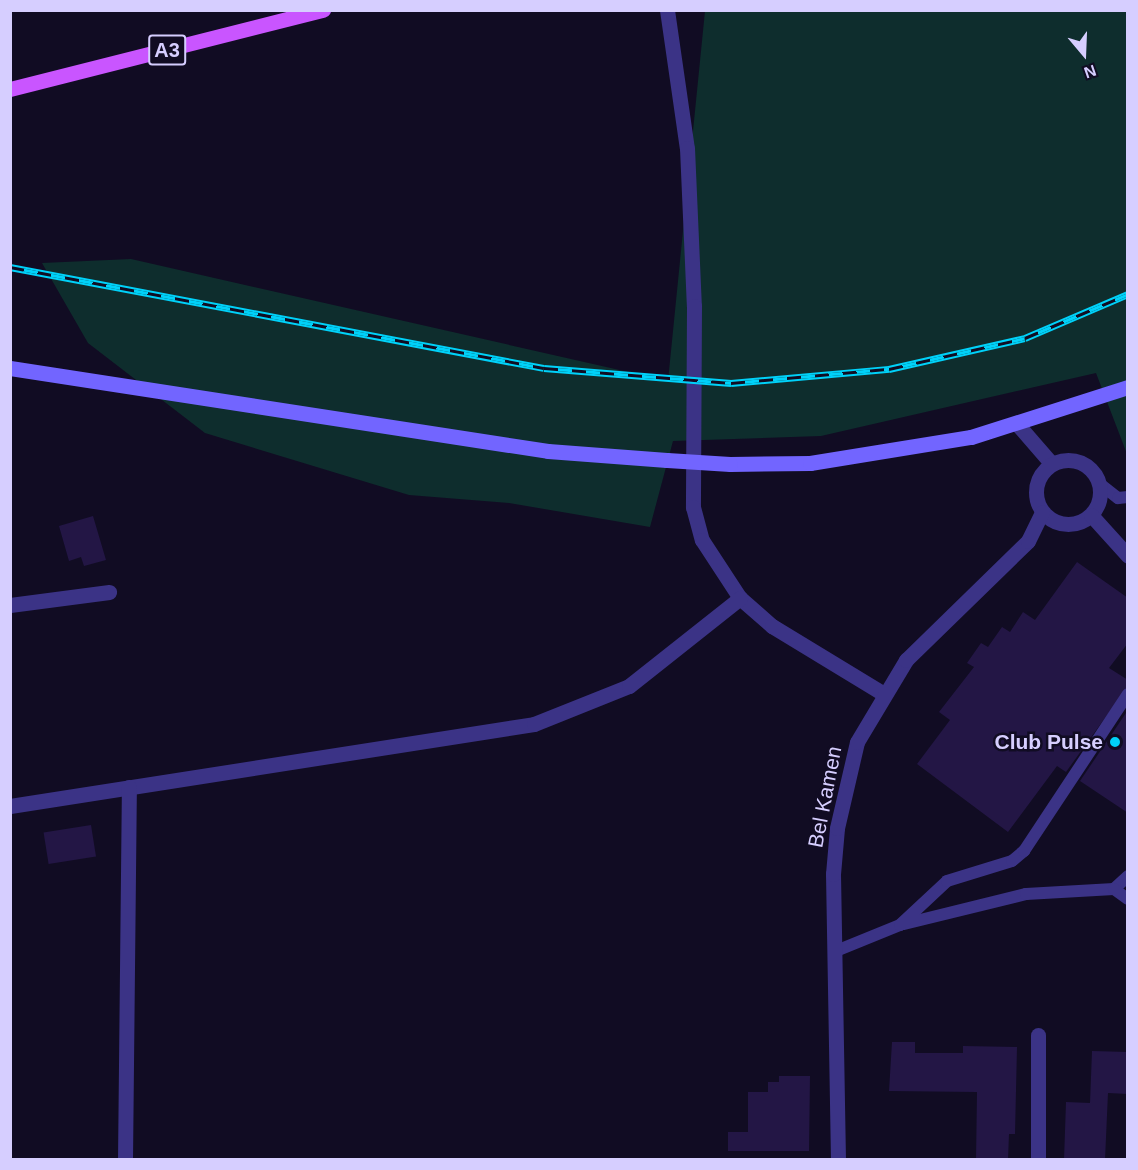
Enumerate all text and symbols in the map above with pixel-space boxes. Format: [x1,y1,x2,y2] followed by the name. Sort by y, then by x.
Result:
[1054,24,1114,84] north arrow
[148,33,186,67] road number: A3
[1082,62,1098,81] text: N
[994,729,1103,755] place label: Club Pulse
[1108,735,1122,749] marker: Club Pulse
[803,744,847,850] street label: Bel Kamen

